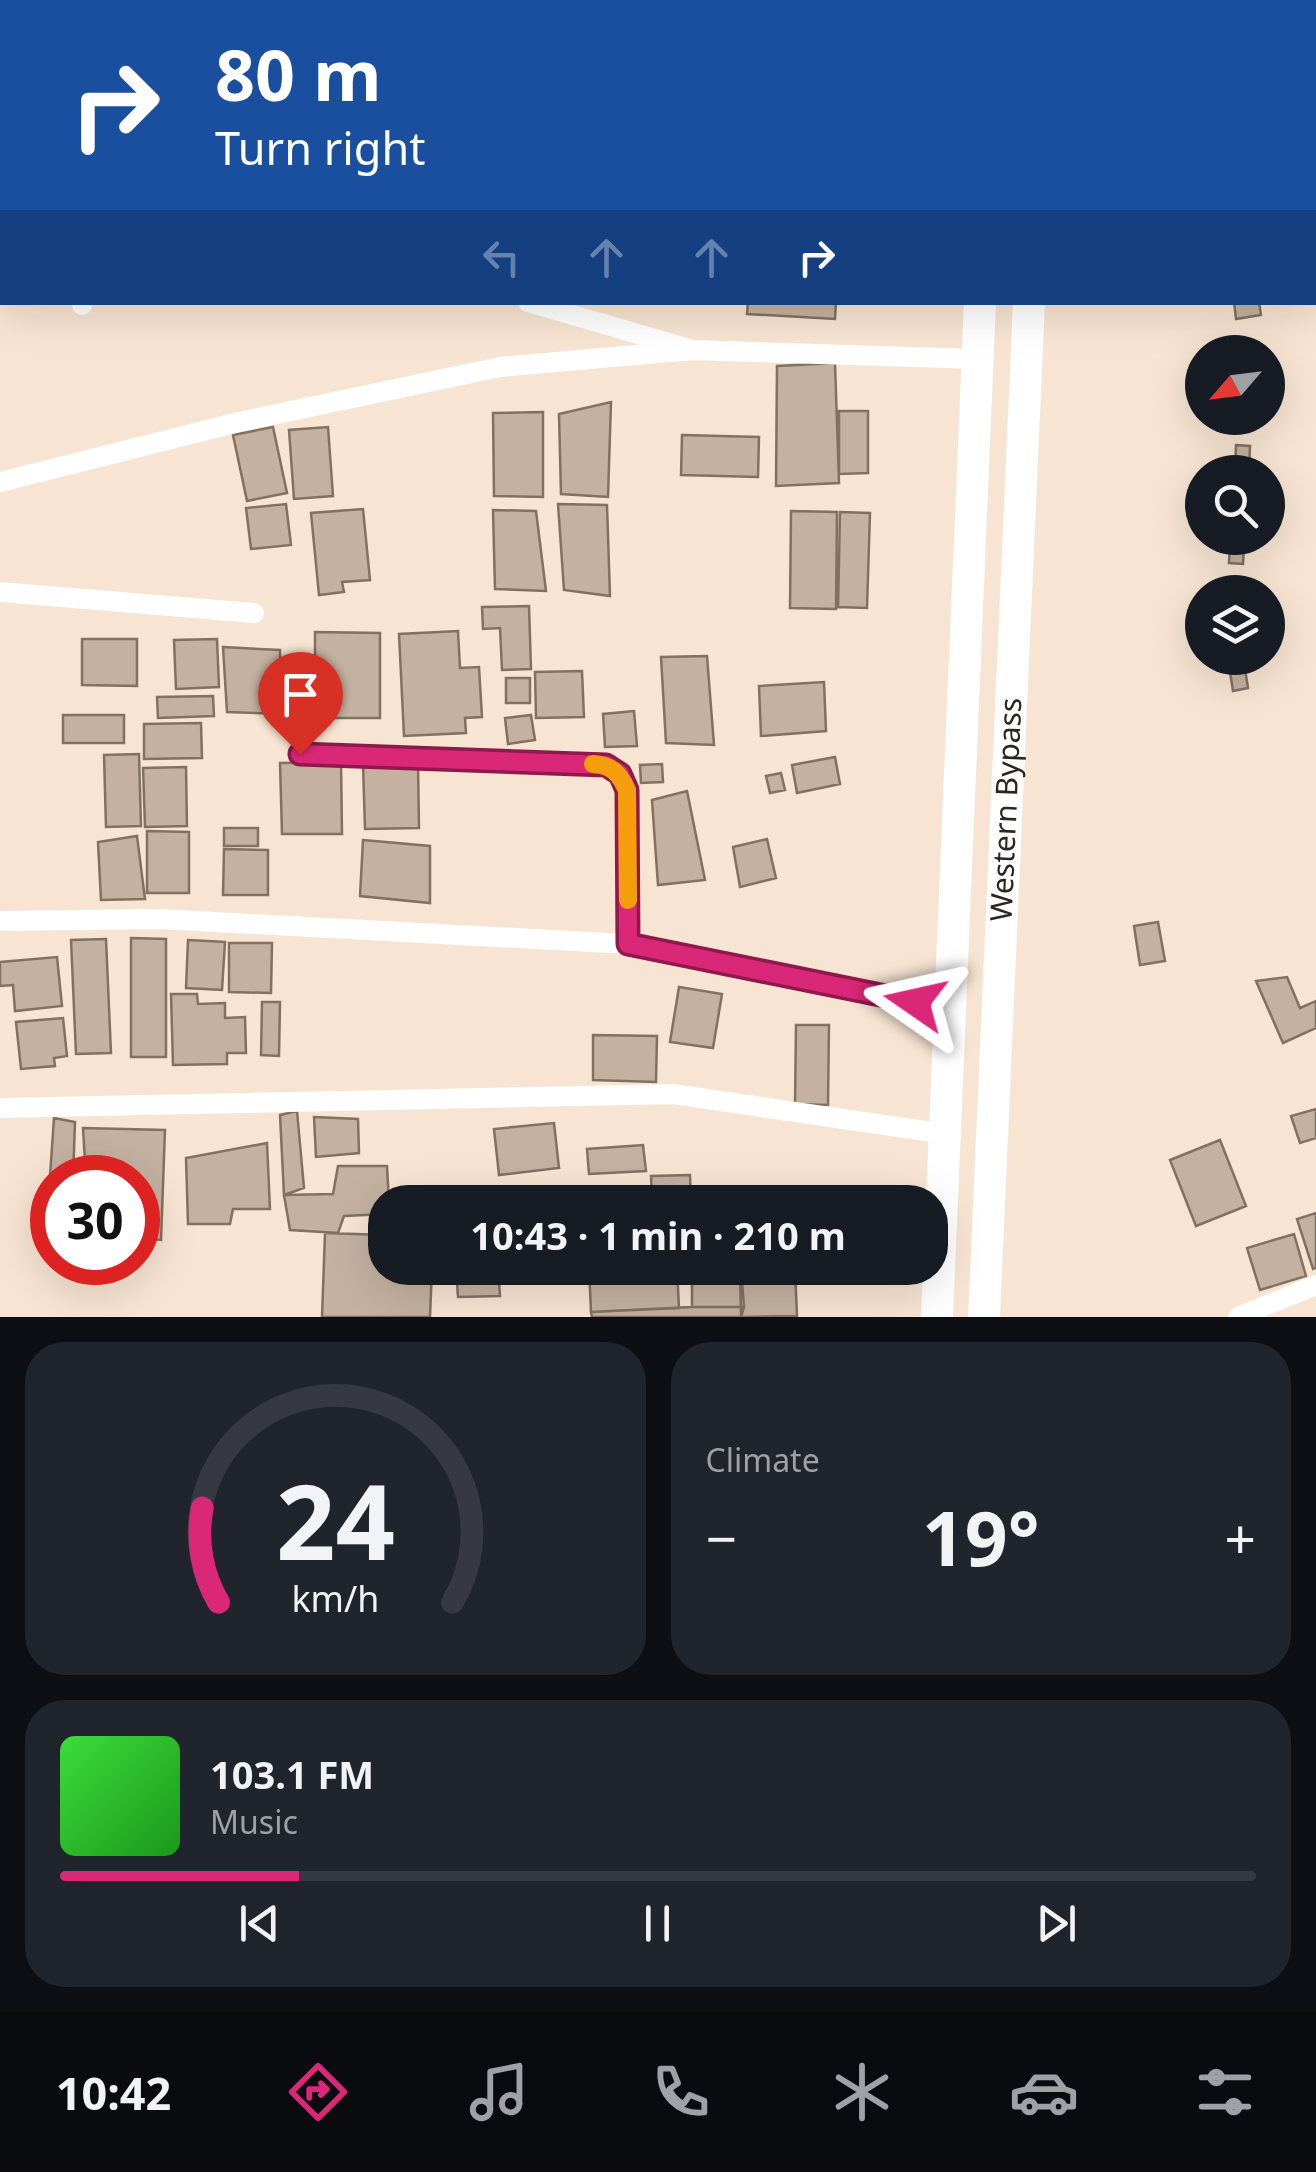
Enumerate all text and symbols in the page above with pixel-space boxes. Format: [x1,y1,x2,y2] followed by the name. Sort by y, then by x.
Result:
[215,26,382,122] text: 80 m
[50,40,180,170] icon: right
[215,117,426,178] text: Turn right
[474,230,529,285] icon: left
[579,230,634,285] icon: ahead
[684,230,739,285] icon: ahead
[789,230,844,285] icon: right
[1185,335,1285,435] north arrow
[1185,335,1285,675] map controls
[1185,455,1285,555] button: search
[1185,575,1285,675] button: layers
[258,652,343,755] pin
[273,667,328,722] icon: arrive
[980,697,1030,922] street label: Western Bypass
[863,950,967,1054] position arrow
[30,1155,160,1285] speed limit sign: 30
[470,1209,846,1261] text: 10:43 · 1 min · 210 m
[706,1438,820,1481] text: Climate
[276,1449,395,1590] text: 24
[922,1486,1040,1588] text: 19°
[706,1500,737,1575] text: −
[1225,1500,1256,1575] text: +
[291,1574,379,1622] text: km/h
[210,1748,374,1800] text: 103.1 FM
[210,1800,298,1843] text: Music
[232,1896,287,1951] icon: previous
[630,1896,685,1951] icon: pause
[1029,1896,1084,1951] icon: next
[283,2057,353,2127] icon: directions
[464,2057,534,2127] icon: music
[646,2057,716,2127] icon: phone
[827,2057,897,2127] icon: climate
[1009,2057,1079,2127] icon: car
[1190,2057,1260,2127] icon: filters
[56,2062,171,2123] text: 10:42

